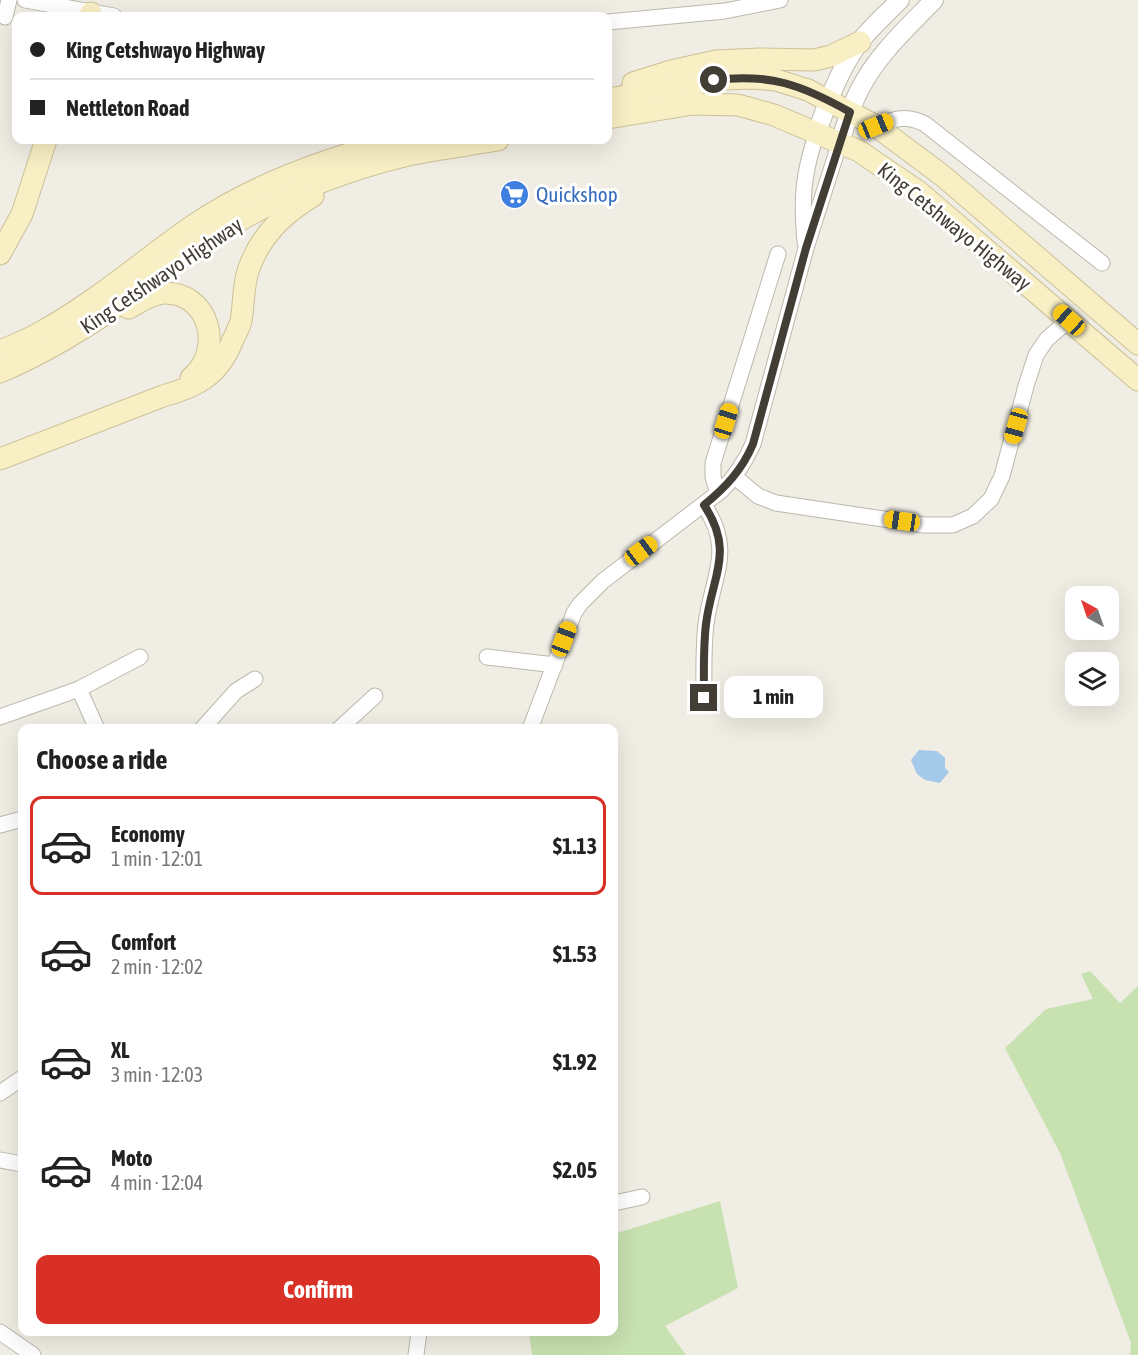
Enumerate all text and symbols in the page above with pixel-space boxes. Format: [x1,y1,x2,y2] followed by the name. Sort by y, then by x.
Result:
[66,37,265,63] text: King Cetshwayo Highway
[700,66,727,93] route start
[66,95,189,121] text: Nettleton Road
[856,111,896,141] car
[874,157,1037,295] street label: King Cetshwayo Highway
[499,178,531,210] supermarket icon: Quickshop
[536,182,618,206] place label: Quickshop
[75,212,247,338] street label: King Cetshwayo Highway
[1050,301,1088,339] car
[712,401,740,441] car
[1002,406,1030,446] car
[883,510,921,532] car
[621,533,661,569] car
[1065,586,1119,640] north arrow
[1065,586,1119,706] map controls
[549,619,579,659] car
[1065,652,1119,706] button: layers
[725,677,824,719] callout: 1 min
[690,684,717,711] route end
[753,685,794,708] text: 1 min
[36,744,168,775] text: Choose a ride
[39,819,93,873] icon: car
[111,821,185,847] text: Economy
[553,833,597,859] text: $1.13
[111,847,203,870] text: 1 min · 12:01
[39,927,93,981] icon: car
[111,929,176,955] text: Comfort
[553,941,597,967] text: $1.53
[111,955,203,978] text: 2 min · 12:02
[39,1035,93,1089] icon: car
[111,1037,129,1063] text: XL
[553,1049,597,1075] text: $1.92
[111,1063,203,1086] text: 3 min · 12:03
[39,1143,93,1197] icon: car
[111,1145,153,1171] text: Moto
[553,1157,597,1183] text: $2.05
[111,1171,203,1194] text: 4 min · 12:04
[36,1255,600,1324] button: Confirm

